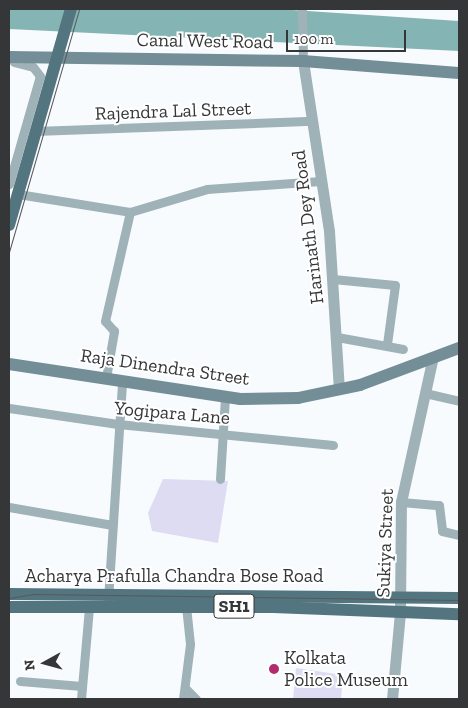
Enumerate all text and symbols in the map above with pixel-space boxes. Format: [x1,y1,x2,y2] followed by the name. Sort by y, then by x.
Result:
[288,20,408,52] scale bar
[136,28,274,54] street label: Canal West Road
[294,30,333,48] text: 100 m
[94,97,252,125] street label: Rajendra Lal Street
[287,148,329,306] street label: Harinath Dey Road
[79,344,251,390] street label: Raja Dinendra Street
[113,397,231,429] street label: Yogipara Lane
[372,488,398,598] street label: Sukiya Street
[25,565,323,587] street label: Acharya Prafulla Chandra Bose Road
[213,590,255,622] road number: SH1
[20,638,70,688] north arrow
[284,647,408,691] place label: Kolkata Police Museum
[21,659,39,671] text: N
[268,663,280,675] marker: Kolkata Police Museum

